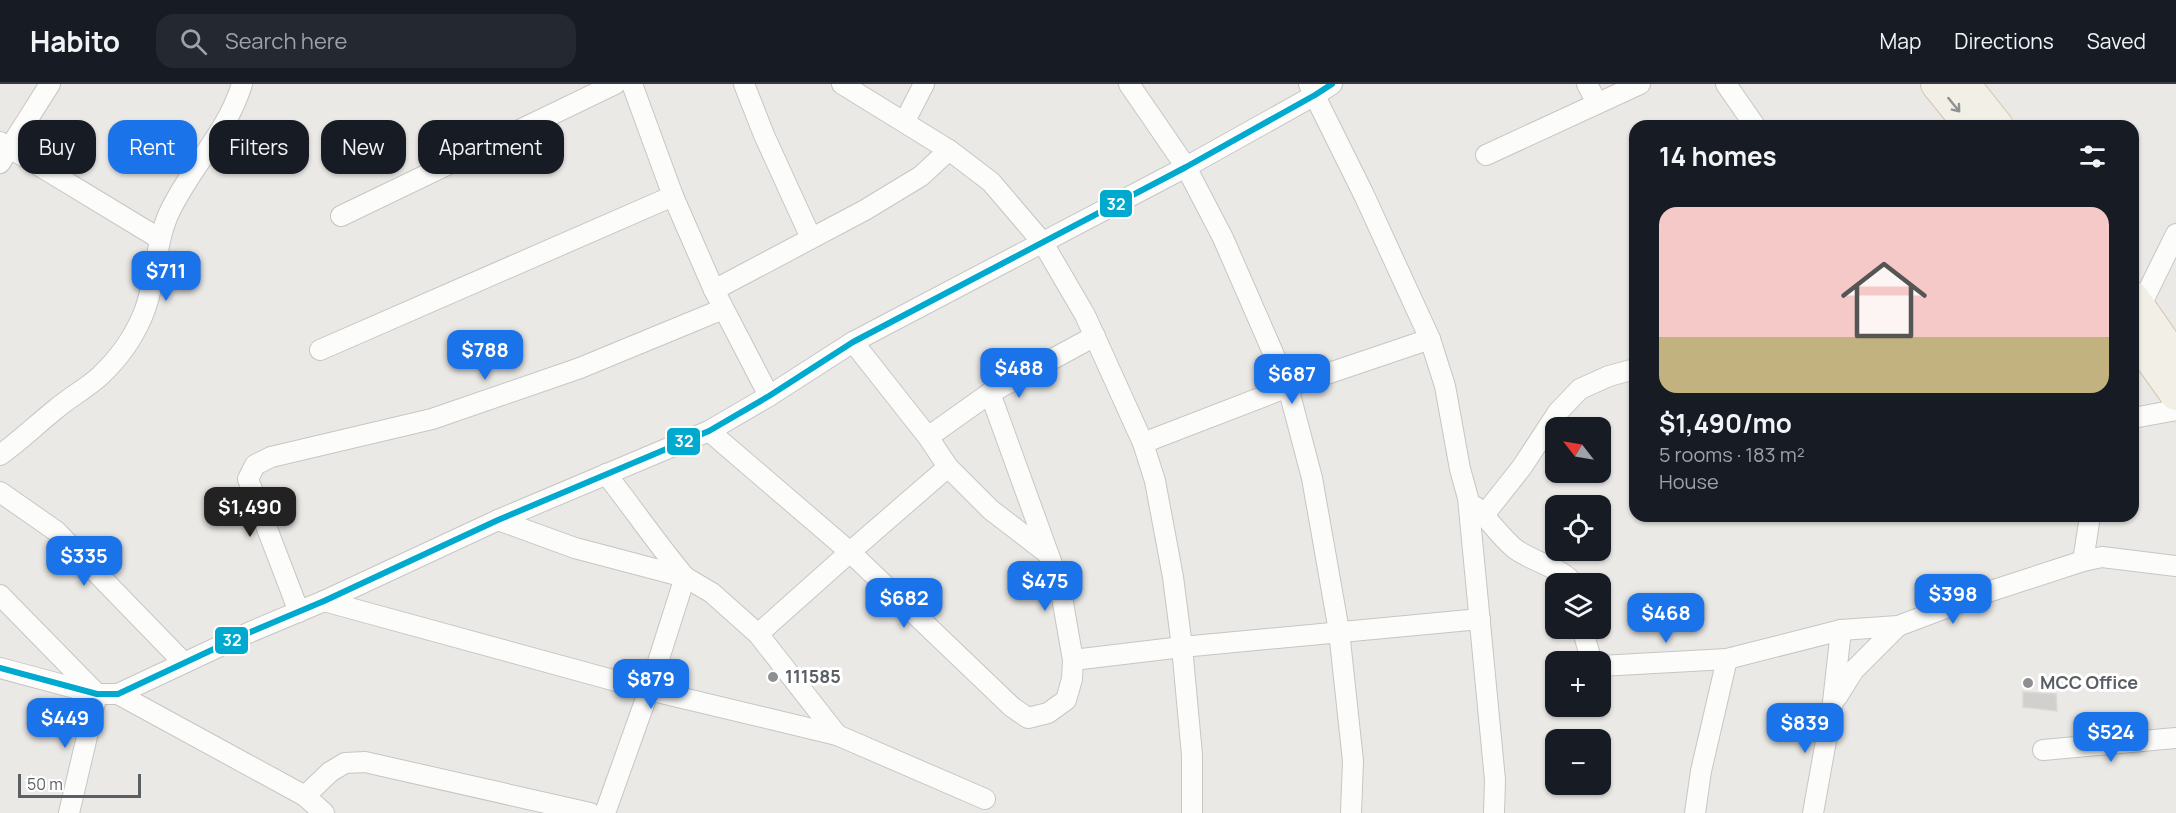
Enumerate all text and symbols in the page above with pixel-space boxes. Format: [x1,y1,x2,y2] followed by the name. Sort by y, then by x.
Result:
[156,14,576,68] search box
[30,22,120,60] text: Habito
[177,25,210,58] icon: search
[225,26,347,56] text: Search here
[1880,27,1921,55] text: Map
[1954,27,2054,55] text: Directions
[2087,27,2146,55] text: Saved
[1948,97,1961,113] one-way arrow
[18,120,96,174] chip: Buy
[108,120,197,174] chip: Rent
[209,120,309,174] chip: Filters
[321,120,406,174] chip: New
[418,120,564,174] chip: Apartment
[1659,138,1777,174] text: 14 homes
[2076,140,2109,173] icon: filters
[1099,189,1133,218] line badge: 32
[1107,193,1125,215] text: 32
[1830,246,1938,354] icon: home
[130,251,202,302] pin: $711
[146,257,186,284] text: $711
[449,330,521,381] pin: $788
[461,336,509,363] text: $788
[983,348,1055,399] pin: $488
[994,354,1044,381] text: $488
[1256,354,1328,405] pin: $687
[1268,360,1316,387] text: $687
[1659,405,1792,441] text: $1,490/mo
[1545,417,1611,483] north arrow
[1545,417,1611,795] map controls
[666,427,701,456] line badge: 32
[675,430,693,452] text: 32
[1659,441,1805,468] text: 5 rooms · 183 m²
[1659,468,1719,495] text: House
[201,487,299,538] pin: $1,490
[218,493,282,520] text: $1,490
[1545,495,1611,561] button: locate
[48,536,120,587] pin: $335
[60,542,108,569] text: $335
[1009,561,1081,612] pin: $475
[1021,567,1069,594] text: $475
[1545,573,1611,639] button: layers
[1917,574,1989,625] pin: $398
[868,578,940,629] pin: $682
[1929,580,1977,607] text: $398
[879,584,929,611] text: $682
[1630,593,1702,644] pin: $468
[1641,599,1691,626] text: $468
[214,626,249,655] line badge: 32
[223,629,241,651] text: 32
[1545,651,1611,717] button: +
[615,659,687,710] pin: $879
[785,664,841,688] place label: 111585
[627,665,675,692] text: $879
[766,670,780,684] marker: 111585
[2040,670,2138,694] place label: MCC Office
[2021,676,2035,690] marker: MCC Office
[29,698,101,749] pin: $449
[1769,703,1841,754] pin: $839
[41,704,89,731] text: $449
[1781,709,1829,736] text: $839
[2075,712,2147,763] pin: $524
[2087,718,2135,745] text: $524
[1545,729,1611,795] button: −
[18,771,141,798] scale bar
[27,773,63,795] text: 50 m

